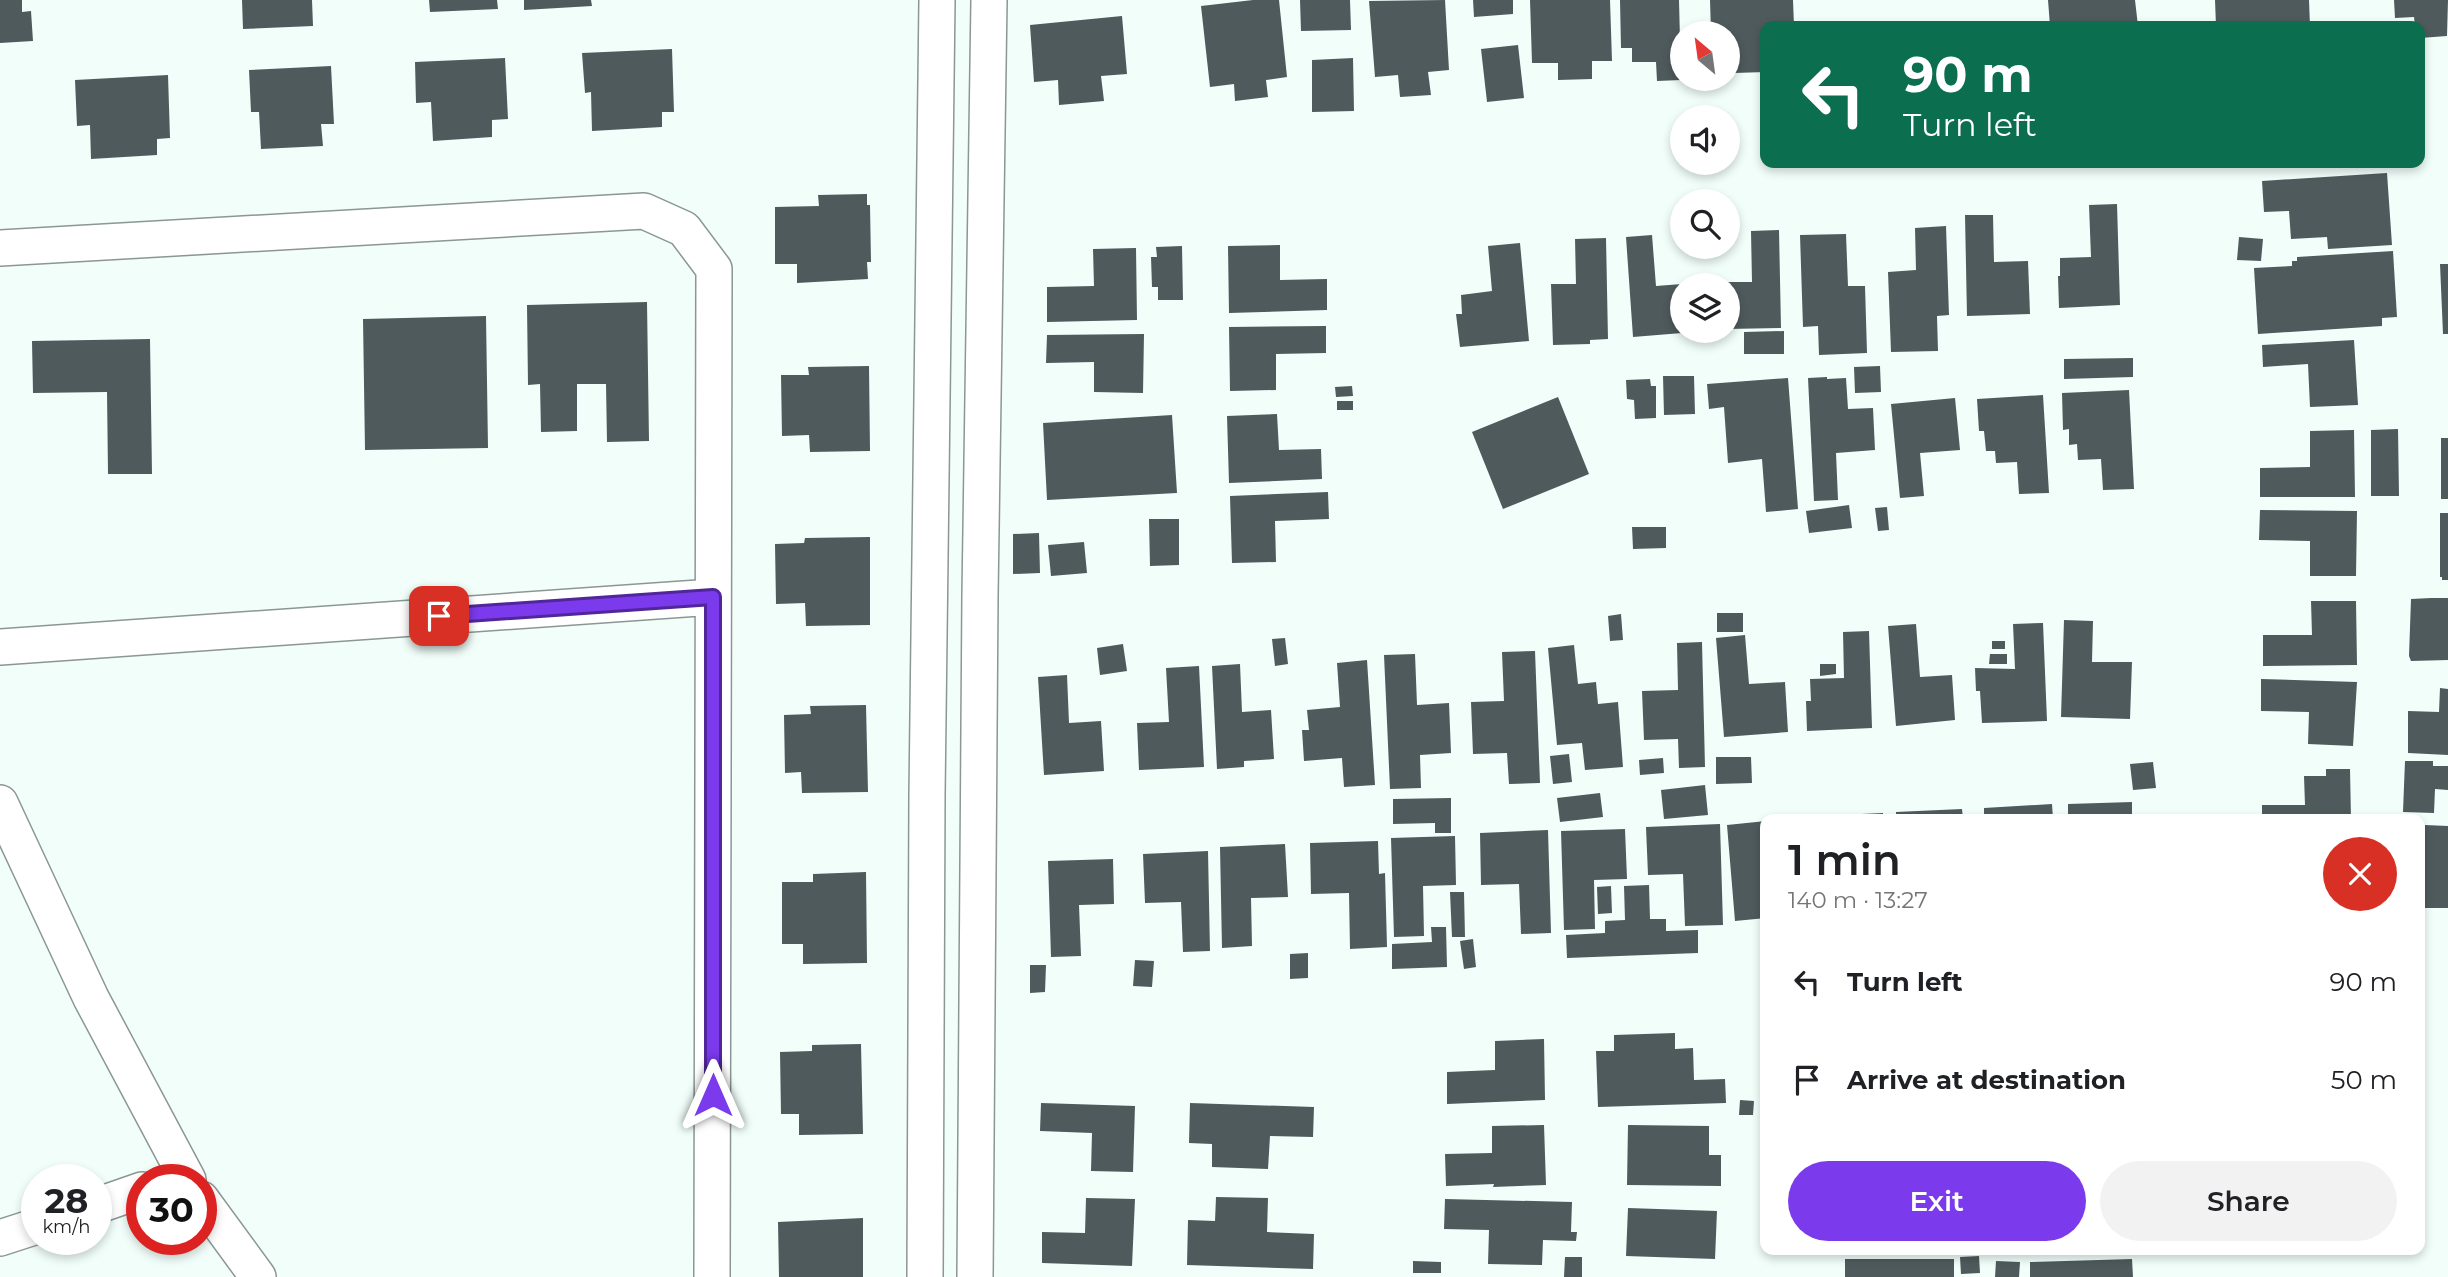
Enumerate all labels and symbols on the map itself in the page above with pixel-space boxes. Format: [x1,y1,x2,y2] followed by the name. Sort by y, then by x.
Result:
[1670,21,1740,91] north arrow
[409,586,469,646] pin
[676,1058,750,1132] position arrow
[126,1164,217,1255] speed limit sign: 30

